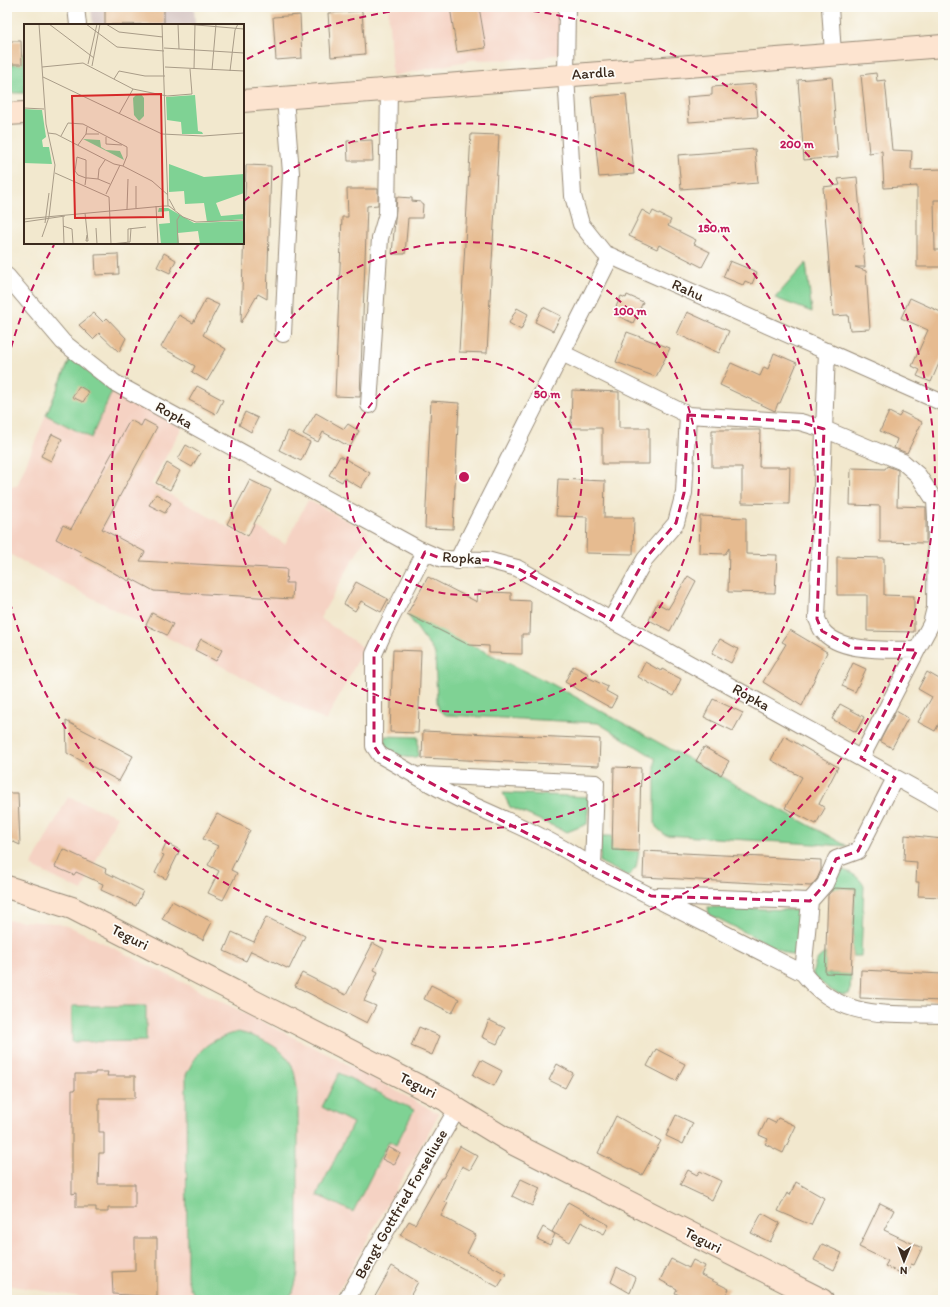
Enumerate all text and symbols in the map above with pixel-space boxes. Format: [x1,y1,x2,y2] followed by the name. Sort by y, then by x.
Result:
[24,24,244,244] inset map
[571,62,616,83] street label: Aardla
[780,137,815,151] text: 200 m
[698,221,731,235] text: 150 m
[669,275,707,305] street label: Rahu
[613,304,647,318] text: 100 m
[534,387,561,401] text: 50 m
[152,398,196,433] street label: Ropka
[457,470,471,484] centre of rings
[442,548,483,568] street label: Ropka
[729,680,773,715] street label: Ropka
[108,920,152,954] street label: Teguri
[396,1068,440,1102] street label: Teguri
[351,1126,451,1282] street label: Bengt Gottfried Forseliuse
[681,1223,725,1257] street label: Teguri
[884,1241,924,1281] north arrow
[900,1264,908,1277] text: N

